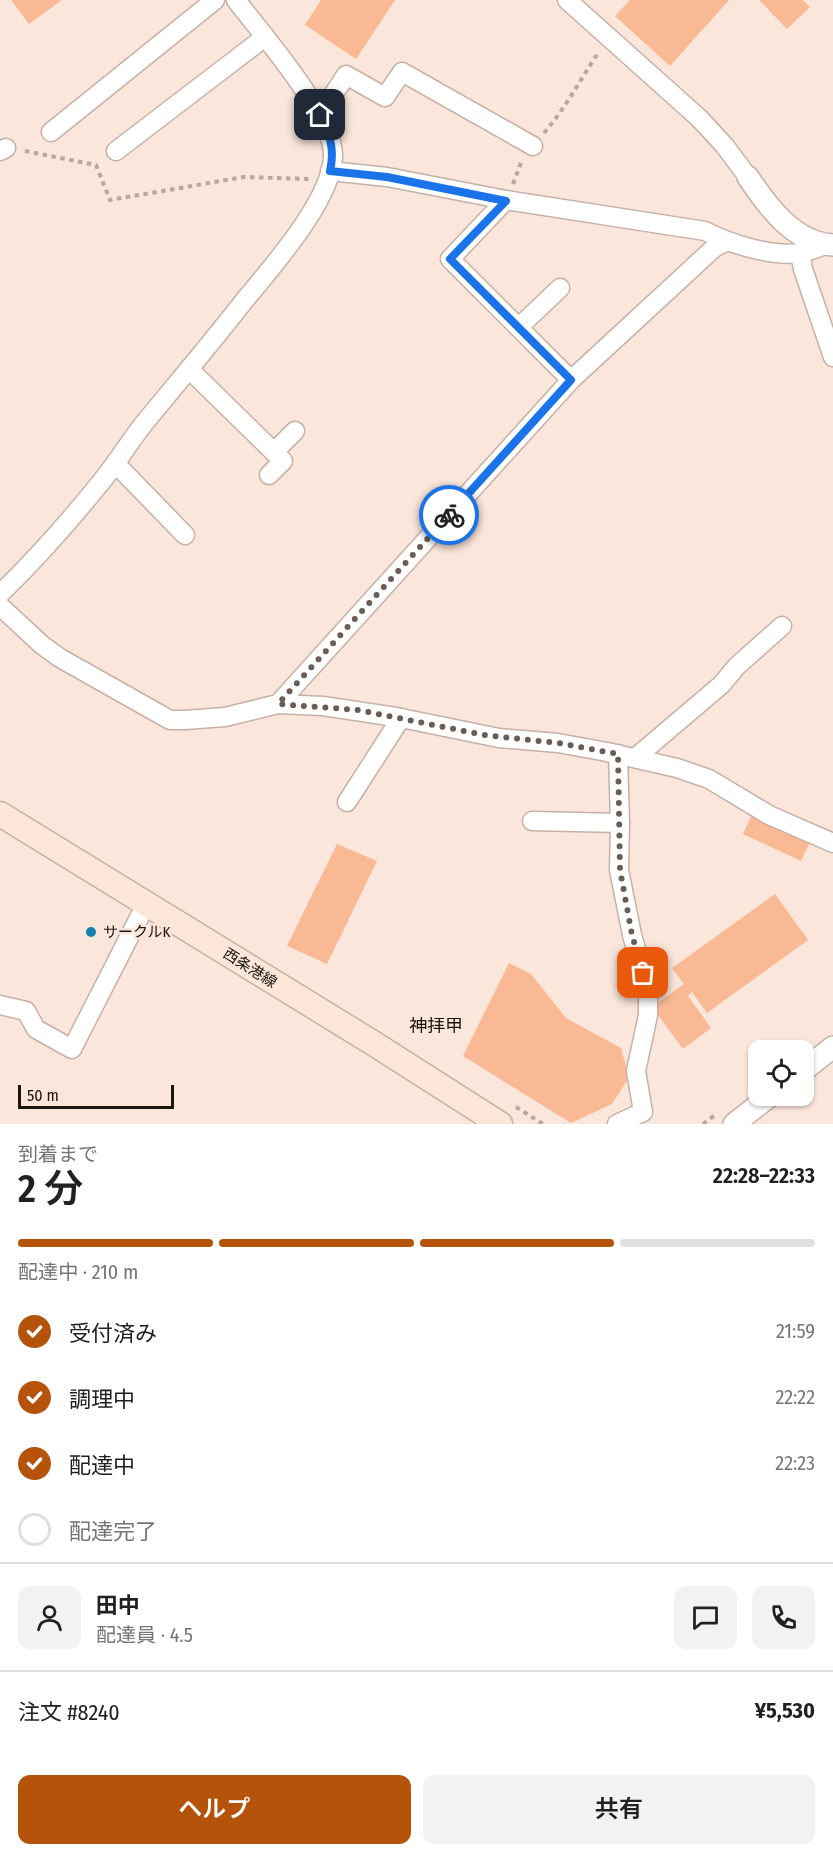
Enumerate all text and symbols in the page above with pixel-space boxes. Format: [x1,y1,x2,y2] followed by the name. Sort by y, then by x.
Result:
[294,89,345,140] pin
[303,98,336,131] icon: home
[419,485,479,545] courier
[433,499,466,532] icon: bike
[103,923,171,941] place label: サークルK
[84,925,98,939] marker: サークルK
[220,944,280,992] street label: 西条港線
[617,947,668,998] pin
[626,956,659,989] icon: bag
[409,1015,463,1037] district label: 神拝甲
[748,1040,814,1106] map controls
[748,1040,814,1106] button: locate
[18,1082,174,1110] scale bar
[27,1086,59,1105] text: 50 m
[18,1142,98,1166] text: 到着まで
[713,1162,815,1189] text: 22:28–22:33
[18,1166,83,1212] text: 2 分
[18,1260,138,1284] text: 配達中 · 210 m
[18,1315,51,1348] icon: check
[776,1319,815,1343] text: 21:59
[69,1320,157,1347] text: 受付済み
[18,1381,51,1414] icon: check
[775,1385,815,1409] text: 22:22
[69,1386,135,1413] text: 調理中
[18,1447,51,1480] icon: check
[775,1451,815,1475] text: 22:23
[69,1452,135,1479] text: 配達中
[69,1518,157,1545] text: 配達完了
[18,1586,81,1649] button: person
[674,1586,737,1649] button: chat
[752,1586,815,1649] button: phone
[96,1592,140,1619] text: 田中
[96,1623,193,1647] text: 配達員 · 4.5
[755,1697,815,1724] text: ¥5,530
[18,1699,120,1726] text: 注文 #8240
[18,1775,411,1844] button: ヘルプ
[423,1775,815,1844] button: 共有

